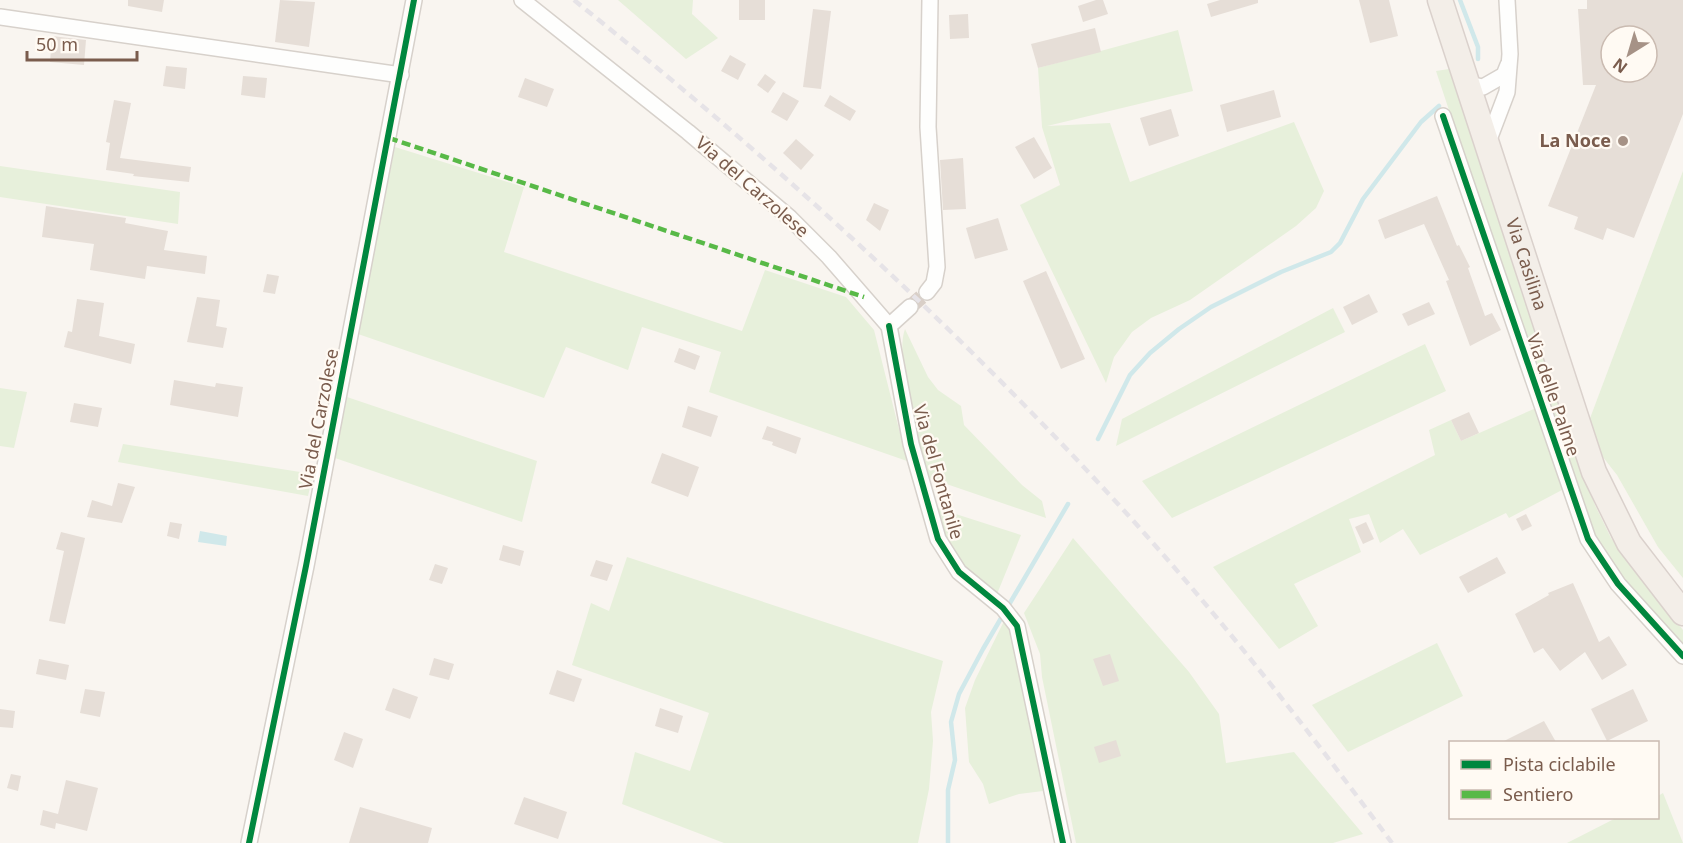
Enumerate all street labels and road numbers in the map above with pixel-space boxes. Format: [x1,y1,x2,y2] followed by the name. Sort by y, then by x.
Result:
[691,130,814,242] street label: Via del Carzolese
[1501,215,1553,313] street label: Via Casilina
[1522,330,1586,459] street label: Via delle Palme
[293,347,343,491] street label: Via del Carzolese
[908,401,970,542] street label: Via del Fontanile

